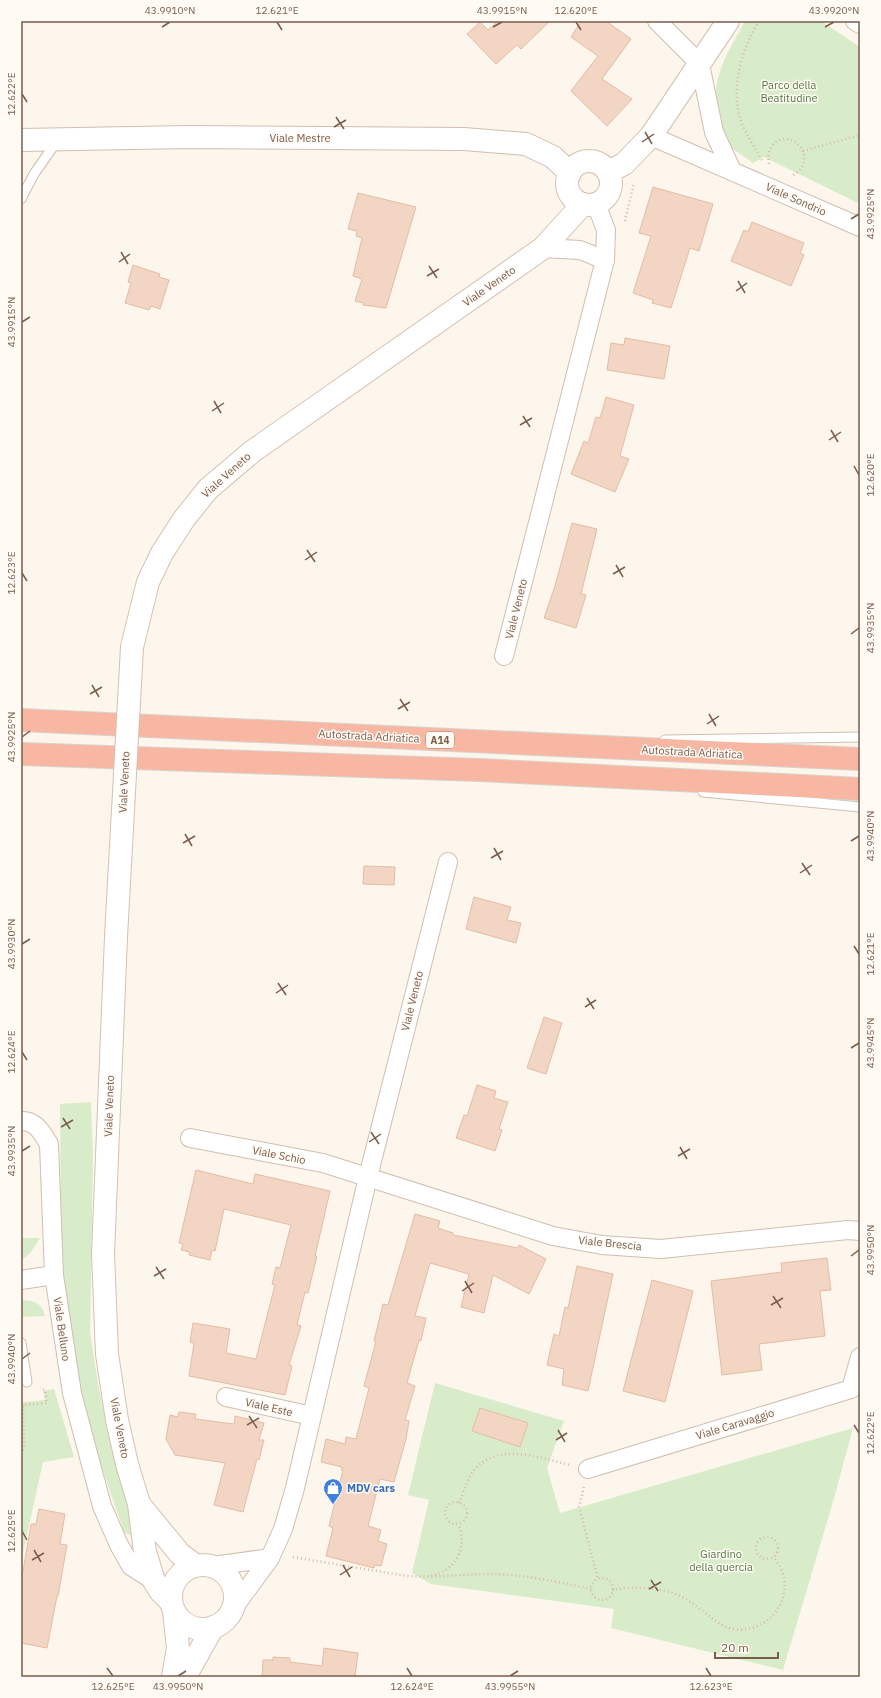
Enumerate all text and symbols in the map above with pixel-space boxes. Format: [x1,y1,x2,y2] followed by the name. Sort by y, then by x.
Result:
[145,4,195,17] text: 43.9910°N
[255,4,299,17] text: 12.621°E
[477,4,527,17] text: 43.9915°N
[554,4,598,17] text: 12.620°E
[809,4,859,17] text: 43.9920°N
[5,72,18,116] text: 12.622°E
[760,78,818,105] park label: Parco della Beatitudine
[269,131,331,145] street label: Viale Mestre
[763,179,829,219] street label: Viale Sondrio
[864,189,877,239] text: 43.9925°N
[460,263,518,309] street label: Viale Veneto
[5,297,18,347] text: 43.9915°N
[198,449,254,501] street label: Viale Veneto
[864,453,877,497] text: 12.620°E
[5,551,18,595] text: 12.623°E
[502,577,530,641] street label: Viale Veneto
[864,603,877,653] text: 43.9935°N
[5,712,18,762] text: 43.9925°N
[318,726,420,746] street label: Autostrada Adriatica
[426,732,454,748] road number: A14
[641,742,743,762] street label: Autostrada Adriatica
[115,751,133,813] street label: Viale Veneto
[864,811,877,861] text: 43.9940°N
[5,919,18,969] text: 43.9930°N
[864,932,877,976] text: 12.621°E
[398,969,426,1033] street label: Viale Veneto
[864,1018,877,1068] text: 43.9945°N
[5,1030,18,1074] text: 12.624°E
[101,1075,117,1137] street label: Viale Veneto
[5,1126,18,1176] text: 43.9935°N
[251,1143,307,1167] street label: Viale Schio
[864,1225,877,1275] text: 43.9950°N
[578,1233,643,1253] street label: Viale Brescia
[51,1296,73,1362] street label: Viale Belluno
[5,1334,18,1384] text: 43.9940°N
[244,1395,294,1419] street label: Viale Este
[107,1396,133,1460] street label: Viale Veneto
[694,1405,776,1443] street label: Viale Caravaggio
[864,1411,877,1455] text: 12.622°E
[322,1477,344,1505] shop icon: MDV cars
[347,1481,395,1495] place label: MDV cars
[5,1509,18,1553] text: 12.625°E
[689,1547,753,1574] park label: Giardino della quercia
[715,1634,778,1660] scale bar
[721,1640,749,1655] text: 20 m
[91,1680,135,1693] text: 12.625°E
[153,1680,203,1693] text: 43.9950°N
[390,1680,434,1693] text: 12.624°E
[485,1680,535,1693] text: 43.9955°N
[689,1680,733,1693] text: 12.623°E

